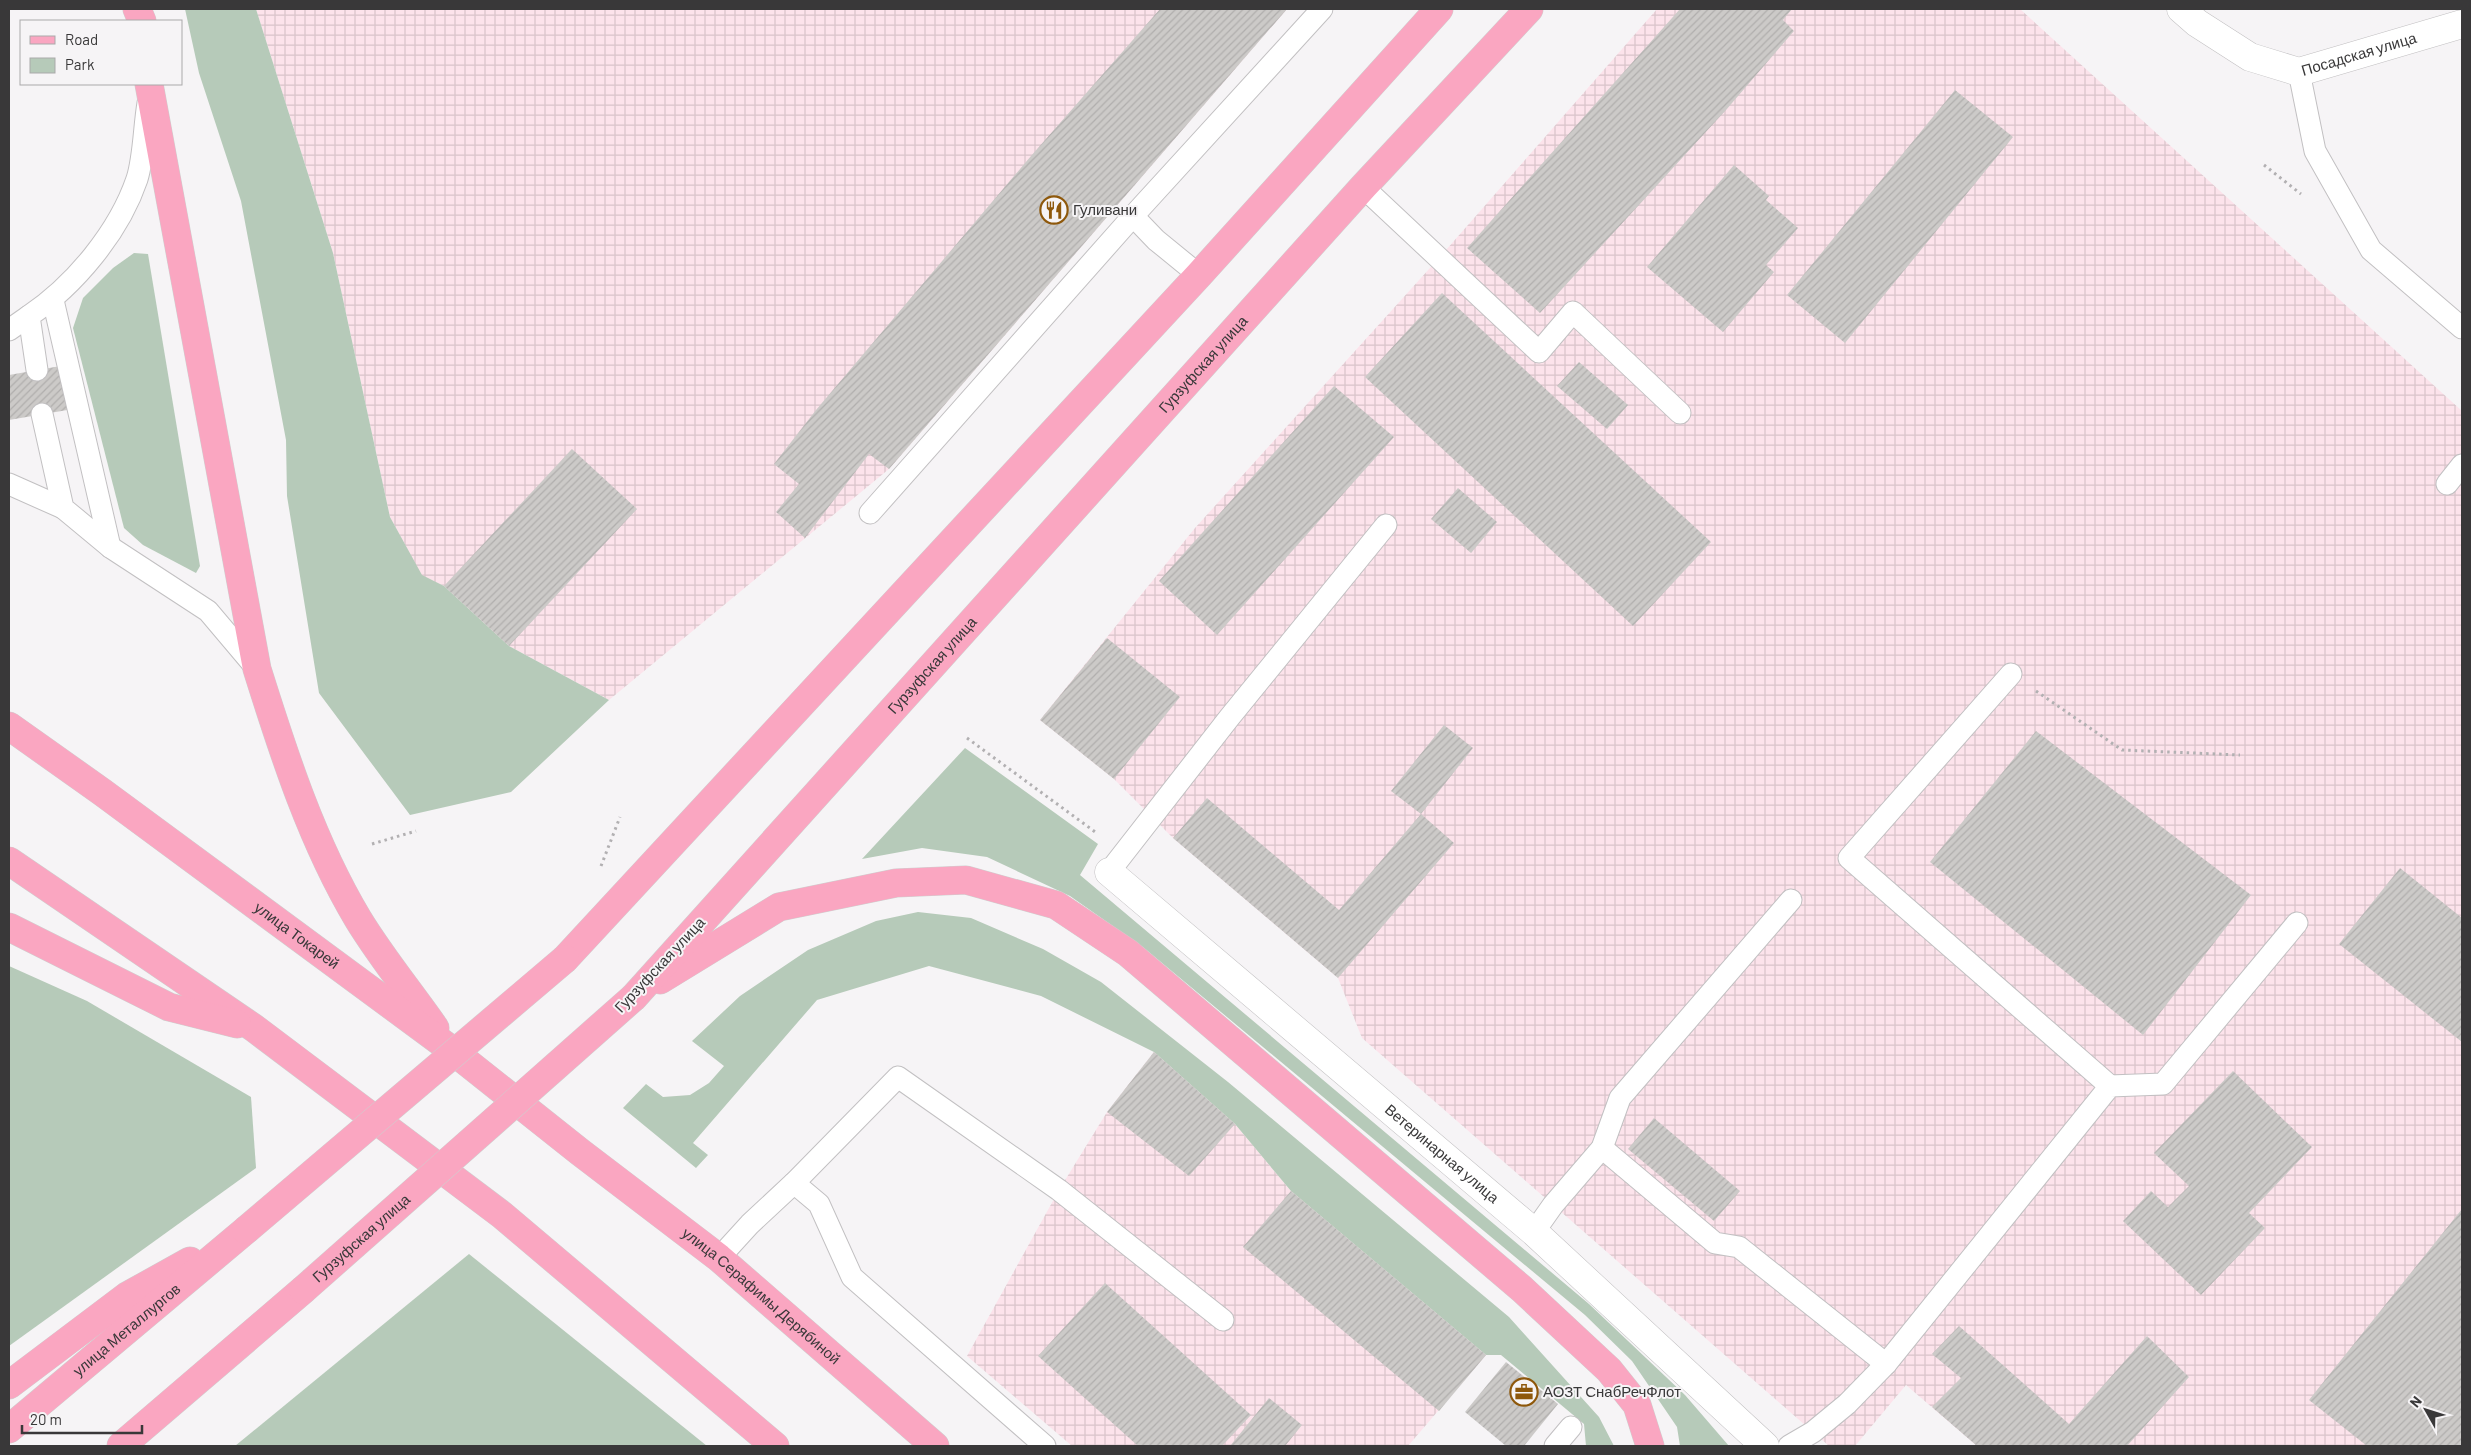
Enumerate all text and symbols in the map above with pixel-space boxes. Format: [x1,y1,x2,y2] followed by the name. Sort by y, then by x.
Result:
[20,20,182,85] legend
[2299,28,2419,79] street label: Посадская улица
[65,30,98,48] text: Road
[65,55,95,73] text: Park
[1039,195,1069,225] restaurant icon: Гуливани
[1073,200,1137,218] place label: Гуливани
[1154,311,1251,416] street label: Гурзуфская улица
[883,612,980,717] street label: Гурзуфская улица
[251,898,343,972] street label: улица Токарей
[610,912,709,1016] street label: Гурзуфская улица
[1382,1100,1503,1207] street label: Ветеринарная улица
[308,1189,414,1285] street label: Гурзуфская улица
[679,1223,844,1368] street label: улица Серафимы Дерябиной
[69,1279,184,1379] street label: улица Металлургов
[1509,1377,1539,1407] office icon: АОЗТ СнабРечФлот
[1543,1382,1681,1400] place label: АОЗТ СнабРечФлот
[2401,1385,2451,1435] north arrow
[2406,1393,2425,1410] text: N
[22,1402,142,1434] scale bar
[30,1410,62,1428] text: 20 m

